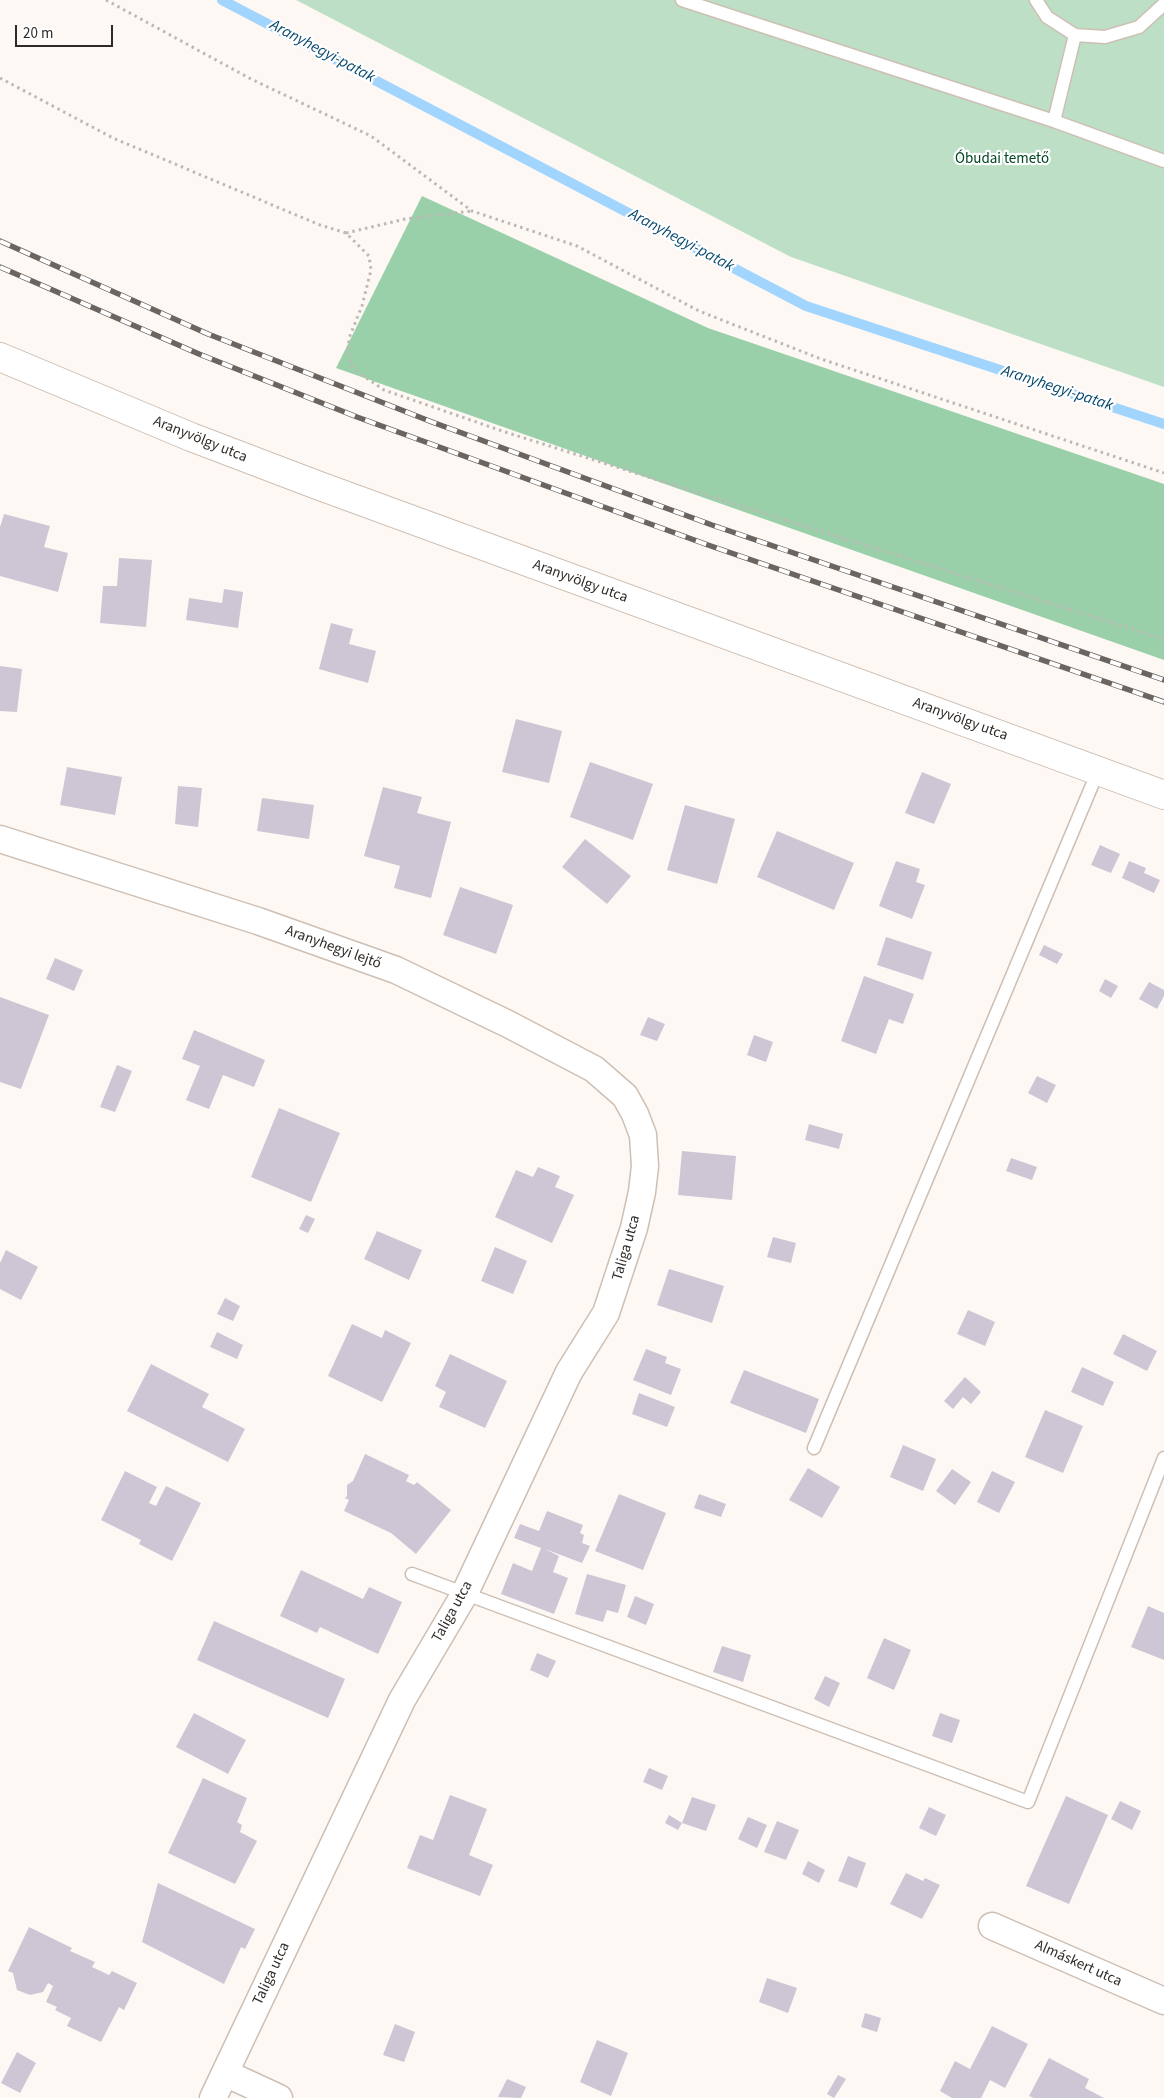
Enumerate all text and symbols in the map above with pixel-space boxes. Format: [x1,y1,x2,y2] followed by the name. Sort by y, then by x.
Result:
[18,15,115,47] scale bar
[266,16,378,88] water label: Aranyhegyi-patak
[23,23,53,44] text: 20 m
[955,151,1049,169] park label: Óbudai temető
[625,205,737,277] water label: Aranyhegyi-patak
[999,362,1115,416] water label: Aranyhegyi-patak
[150,413,250,467] street label: Aranyvölgy utca
[530,556,630,608] street label: Aranyvölgy utca
[910,694,1010,746] street label: Aranyvölgy utca
[283,922,383,974] street label: Aranyhegyi lejtő
[609,1213,645,1283] street label: Taliga utca
[429,1578,477,1646] street label: Taliga utca
[1032,1937,1124,1991] street label: Almáskert utca
[250,1940,294,2008] street label: Taliga utca

